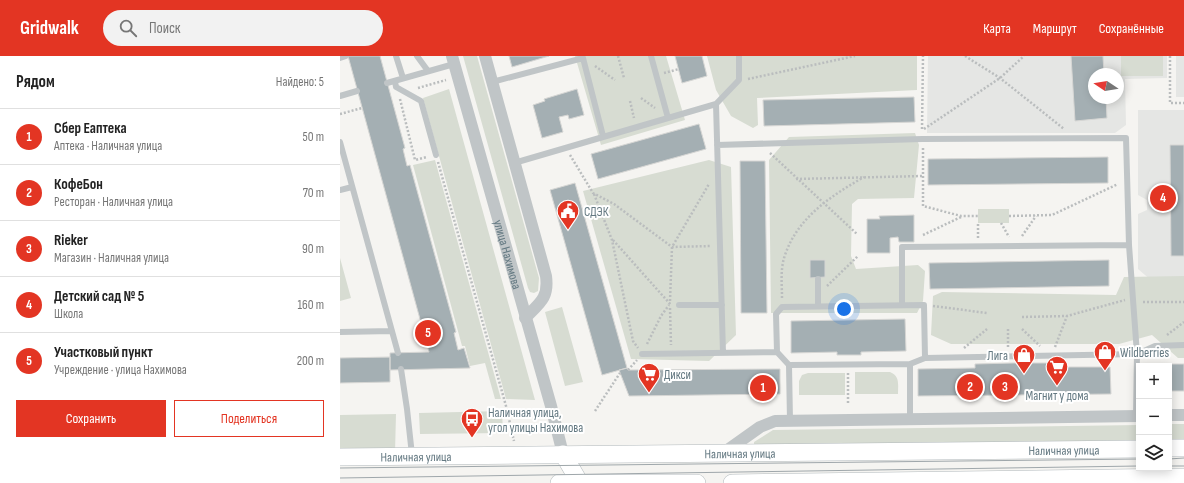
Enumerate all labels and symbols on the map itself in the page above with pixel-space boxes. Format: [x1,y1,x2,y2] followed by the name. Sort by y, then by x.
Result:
[1088,68,1124,104] north arrow
[1150,183,1176,213] pin: 4
[555,198,581,231] public building icon: СДЭК
[584,204,609,220] place label: СДЭК
[490,218,525,291] street label: улица Нахимова
[834,299,854,319] your location
[415,318,441,348] pin: 5
[1092,339,1118,372] shop icon: Wildberries
[1011,342,1037,375] shop icon: Лига
[1120,345,1169,361] place label: Wildberries
[987,348,1008,364] place label: Лига
[1044,354,1070,387] supermarket icon: Магнит у дома
[636,361,662,394] supermarket icon: Дикси
[664,367,691,383] place label: Дикси
[957,372,983,402] pin: 2
[992,372,1018,402] pin: 3
[750,373,776,403] pin: 1
[1025,388,1089,404] place label: Магнит у дома
[488,405,583,436] place label: Наличная улица, угол улицы Нахимова
[459,406,485,439] bus stop icon: Наличная улица, угол улицы Нахимова
[1028,442,1100,459] street label: Наличная улица
[704,446,776,462] street label: Наличная улица
[380,449,452,466] street label: Наличная улица

